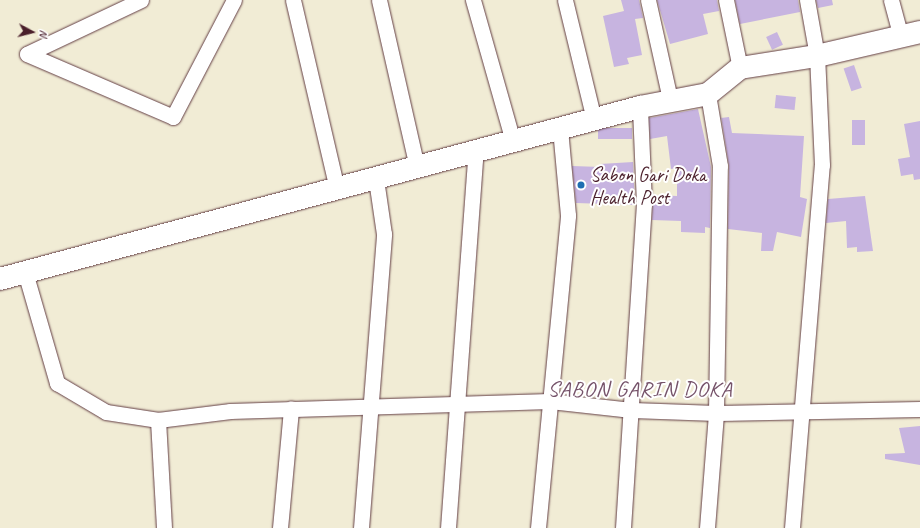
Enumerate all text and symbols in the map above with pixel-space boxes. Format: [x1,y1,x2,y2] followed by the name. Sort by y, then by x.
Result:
[12,12,52,52] north arrow
[37,29,51,38] text: N
[590,162,706,209] place label: Sabon Gari Doka Health Post
[575,179,587,191] marker: Sabon Gari Doka Health Post
[549,377,731,403] district label: SABON GARIN DOKA

